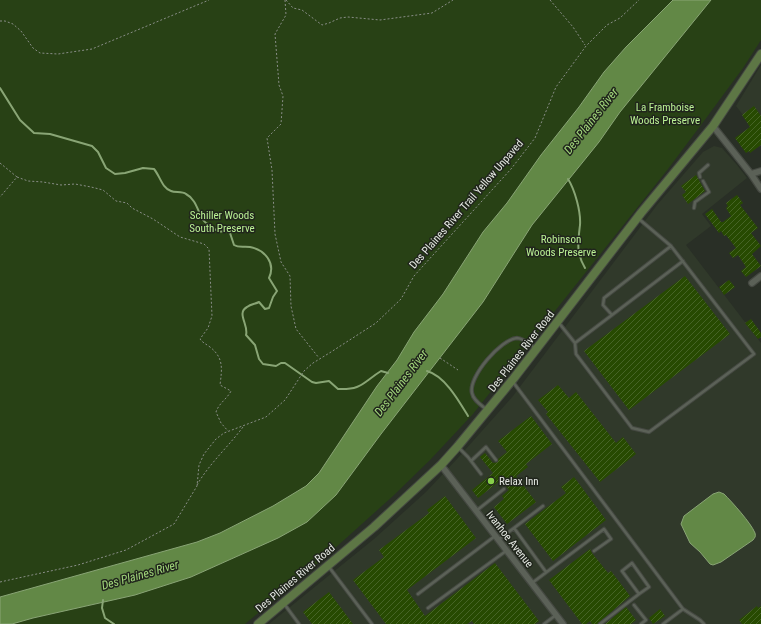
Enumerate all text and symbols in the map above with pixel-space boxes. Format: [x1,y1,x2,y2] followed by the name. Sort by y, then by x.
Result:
[561,85,621,157] water label: Des Plaines River
[630,101,700,127] park label: La Framboise Woods Preserve
[407,137,526,272] street label: Des Plaines River Trail Yellow Unpaved
[189,209,255,235] park label: Schiller Woods South Preserve
[526,233,596,259] park label: Robinson Woods Preserve
[486,308,557,395] street label: Des Plaines River Road
[372,347,431,419] water label: Des Plaines River
[499,475,539,488] place label: Relax Inn
[486,476,496,486] marker: Relax Inn
[484,508,536,570] street label: Ivanhoe Avenue
[253,541,338,615] street label: Des Plaines River Road
[100,557,181,593] water label: Des Plaines River

